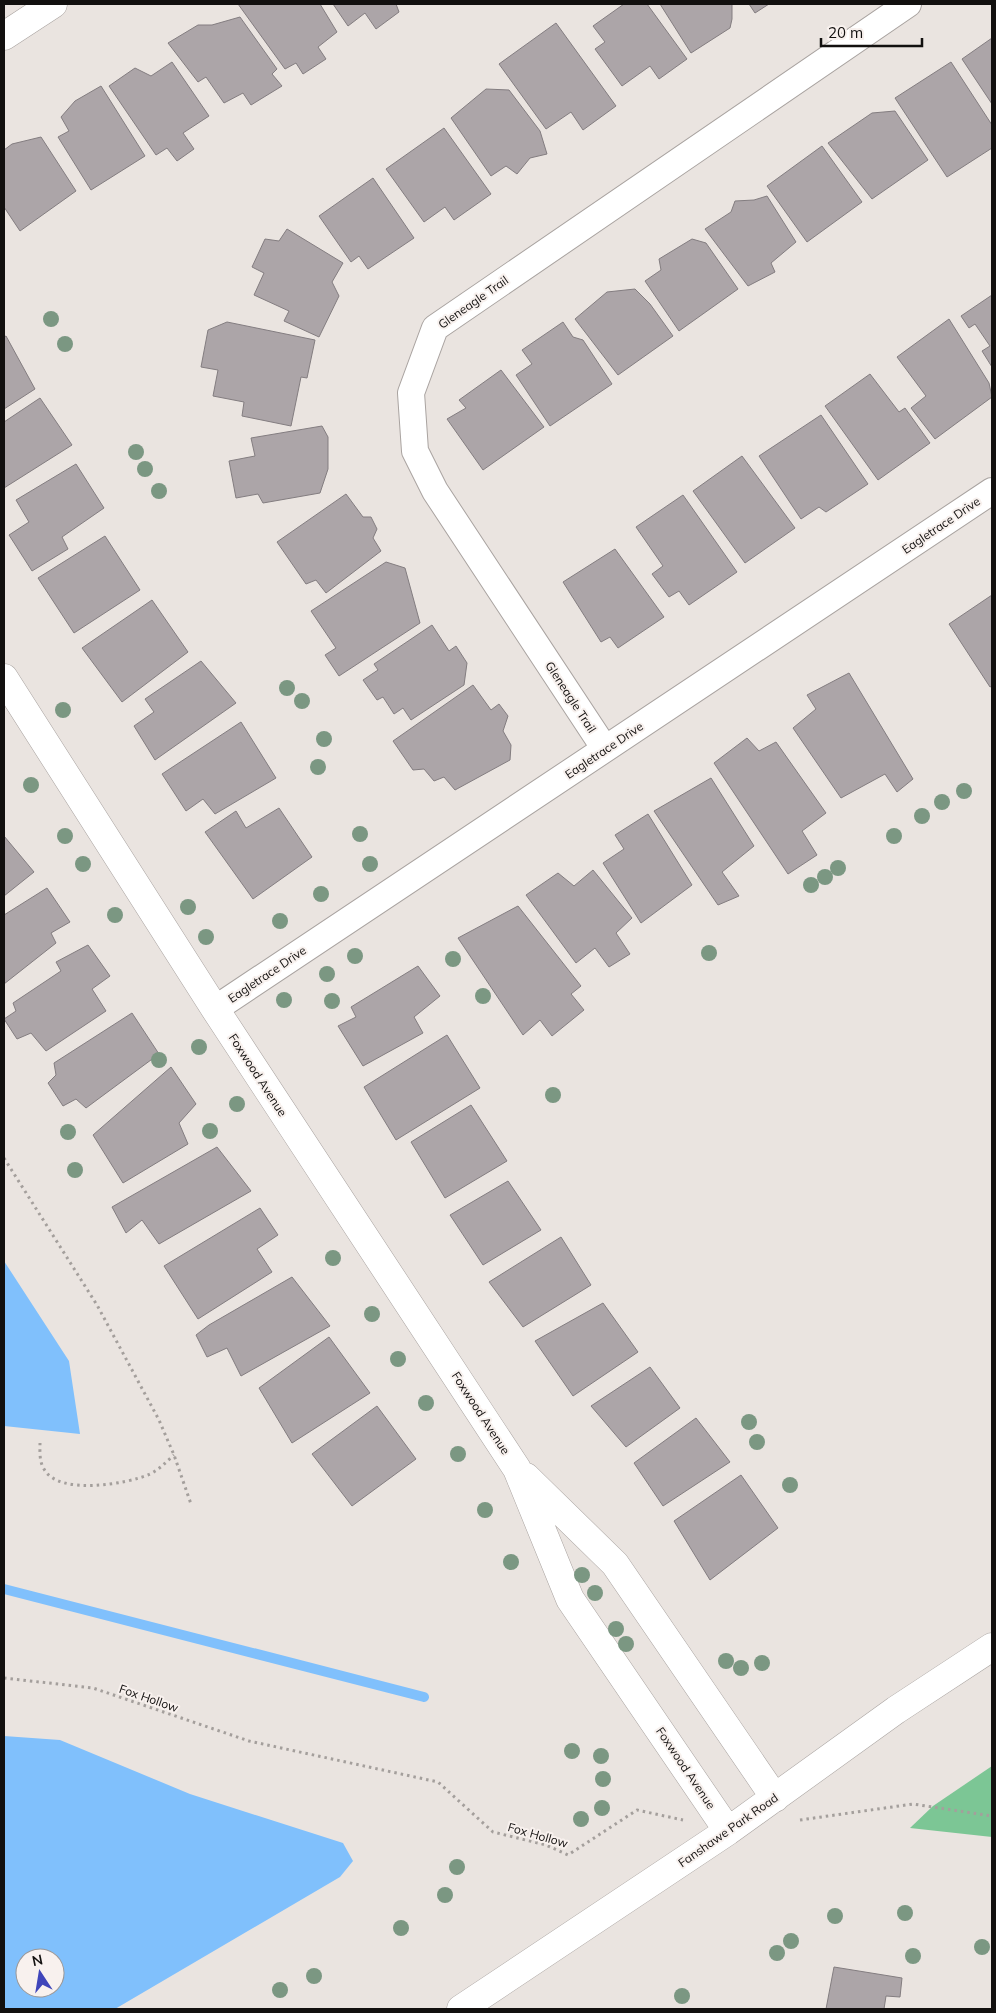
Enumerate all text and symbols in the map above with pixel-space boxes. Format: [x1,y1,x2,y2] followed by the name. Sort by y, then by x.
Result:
[821,15,922,47] scale bar
[828,23,863,42] text: 20 m
[435,272,511,332] street label: Gleneagle Trail
[899,493,983,557] street label: Eagletrace Drive
[542,658,600,736] street label: Gleneagle Trail
[562,718,646,782] street label: Eagletrace Drive
[225,942,309,1006] street label: Eagletrace Drive
[226,1031,290,1119] street label: Foxwood Avenue
[449,1369,513,1457] street label: Foxwood Avenue
[117,1681,181,1715] street label: Fox Hollow
[653,1724,719,1812] street label: Foxwood Avenue
[675,1790,781,1870] street label: Fanshawe Park Road
[506,1819,570,1851] street label: Fox Hollow
[15,1948,65,1998] north arrow
[30,1950,44,1970] text: N

